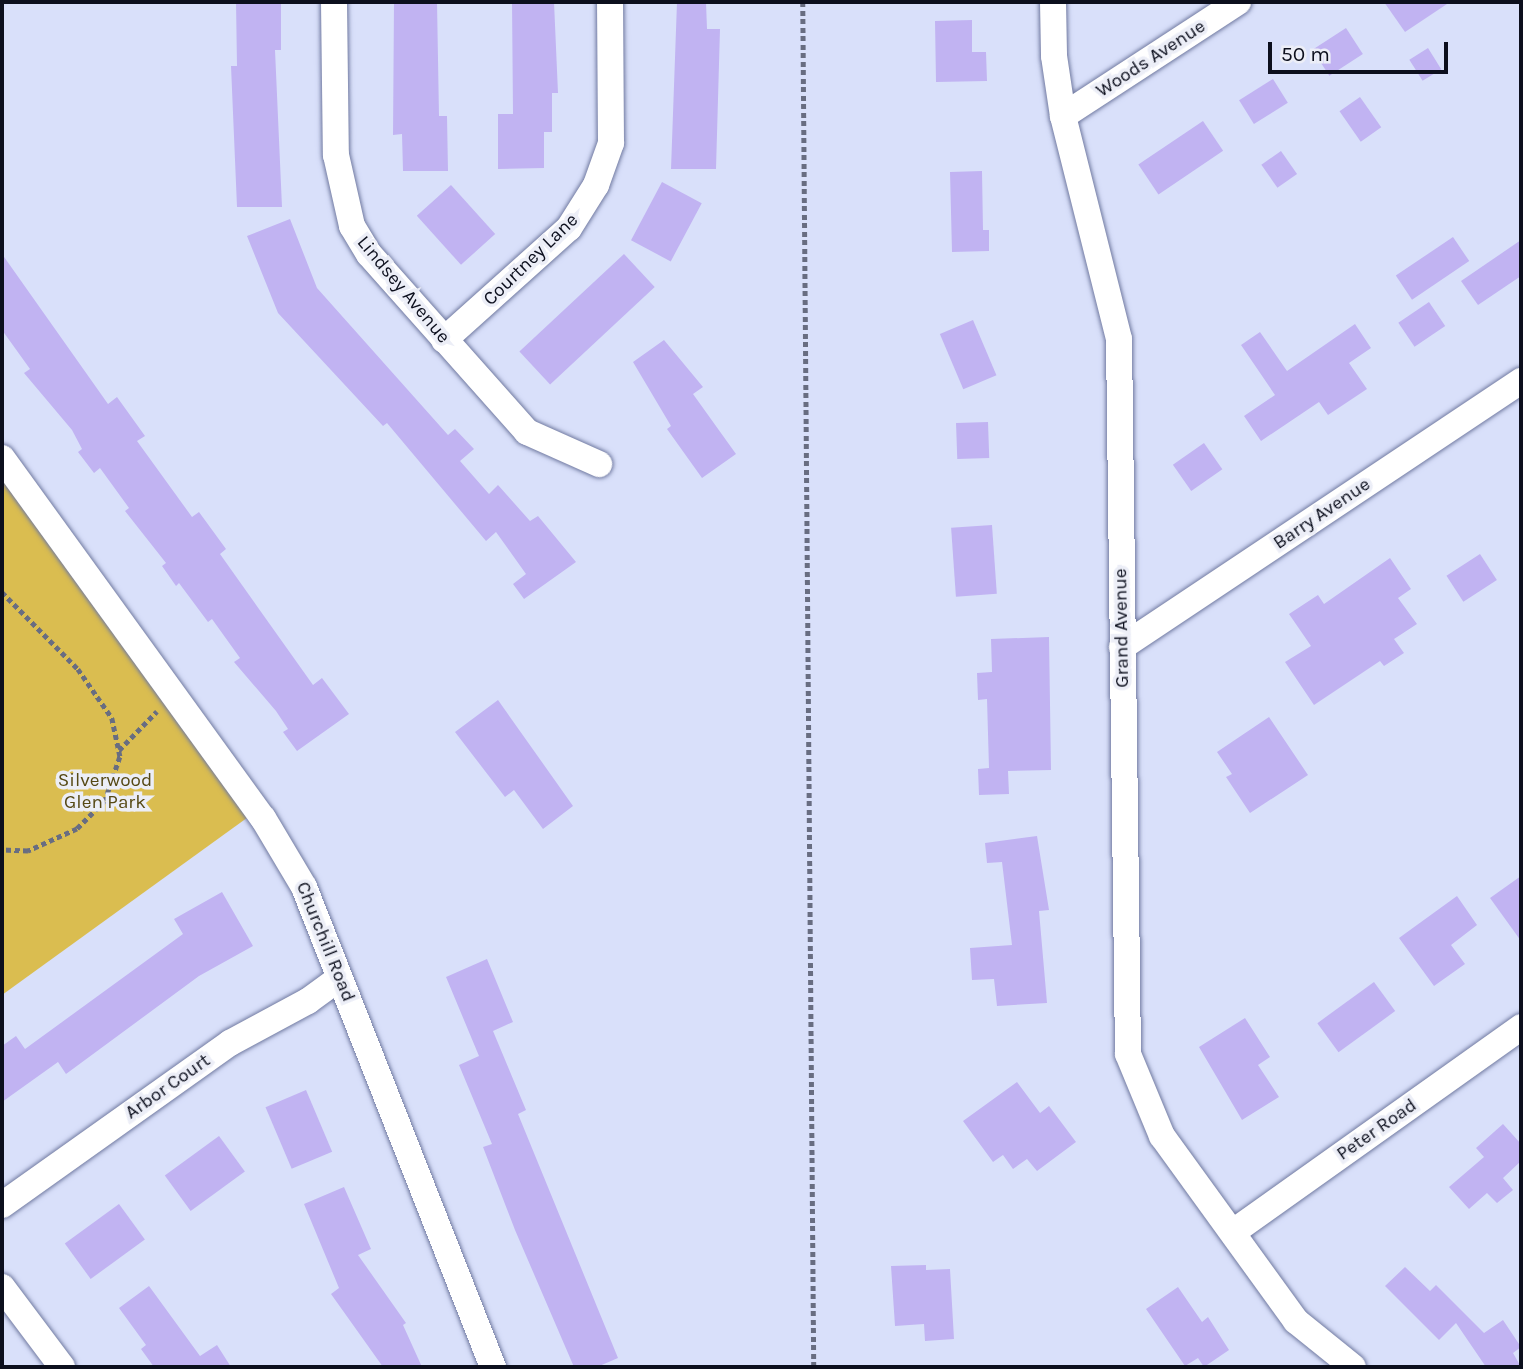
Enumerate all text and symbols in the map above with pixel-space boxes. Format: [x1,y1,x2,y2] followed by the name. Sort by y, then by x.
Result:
[1092,15,1210,103] street label: Woods Avenue
[1271,28,1451,72] scale bar
[1281,42,1330,66] text: 50 m
[479,209,583,311] street label: Courtney Lane
[352,232,454,348] street label: Lindsey Avenue
[1269,473,1375,555] street label: Barry Avenue
[1110,568,1134,688] street label: Grand Avenue
[58,770,152,814] park label: Silverwood Glen Park
[291,879,359,1005] street label: Churchill Road
[121,1049,215,1125] street label: Arbor Court
[1333,1094,1421,1166] street label: Peter Road

